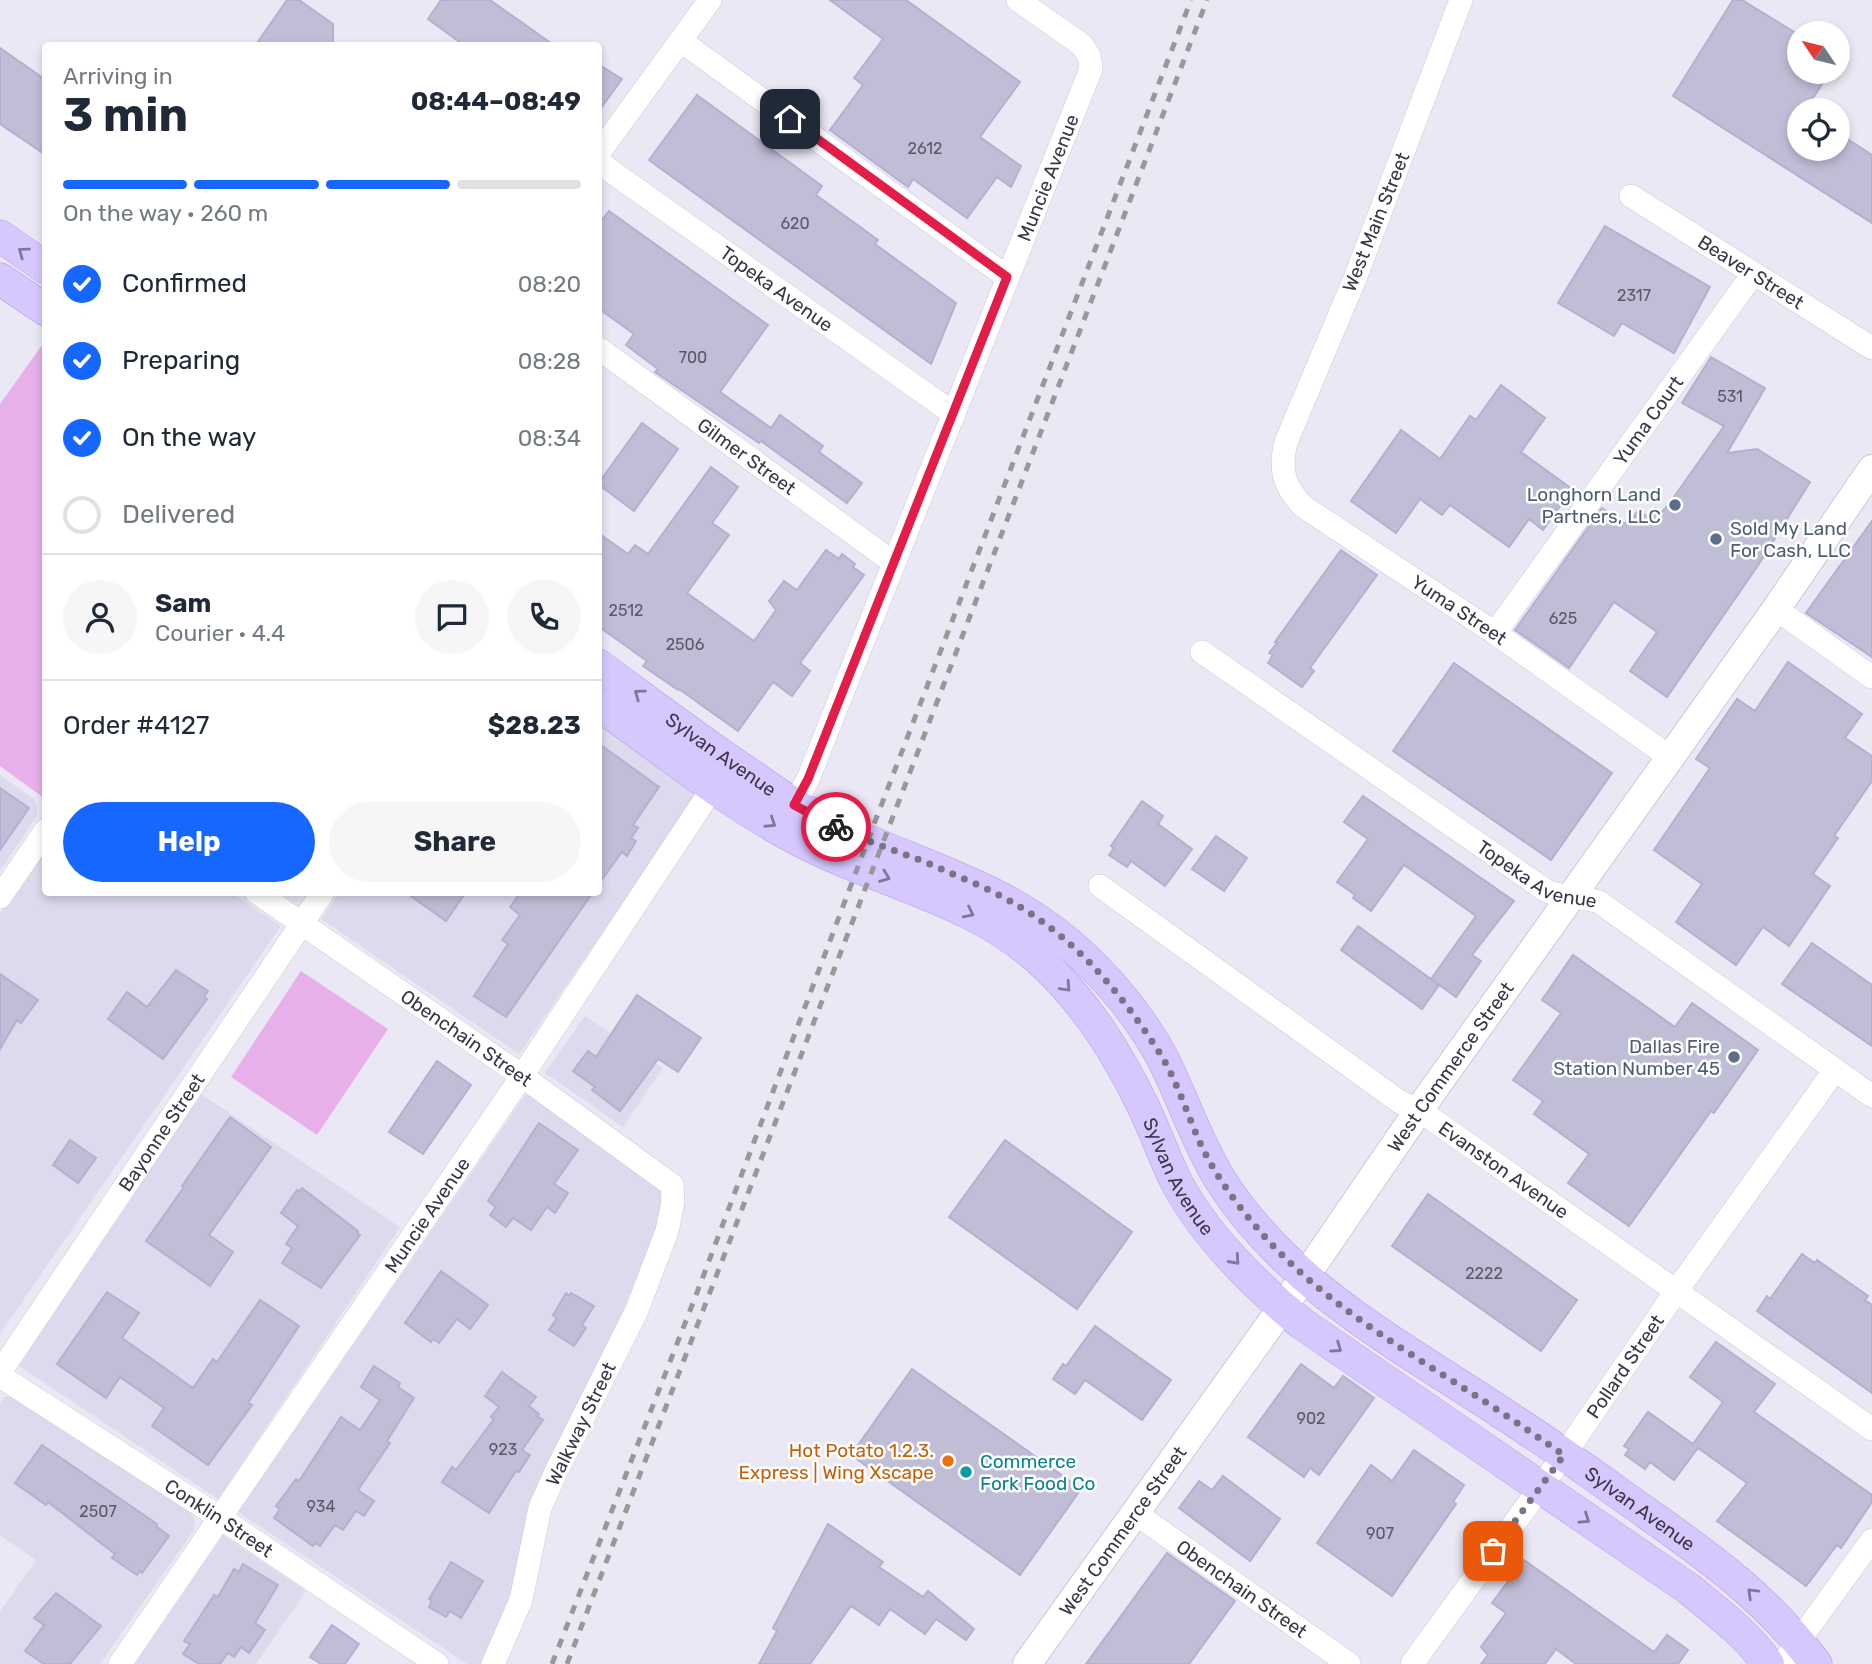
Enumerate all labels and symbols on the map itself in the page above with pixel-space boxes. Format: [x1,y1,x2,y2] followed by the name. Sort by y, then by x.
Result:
[1787,21,1850,84] north arrow
[760,89,820,149] pin
[1012,111,1083,244] street label: Muncie Avenue
[908,139,942,158] house number: 2612
[1338,148,1415,295] street label: West Main Street
[780,214,810,233] house number: 620
[1694,230,1809,314] street label: Beaver Street
[716,241,838,336] street label: Topeka Avenue
[18,248,31,260] one-way arrow
[1617,286,1651,305] house number: 2317
[679,348,707,367] house number: 700
[1608,371,1688,469] street label: Yuma Court
[1717,387,1743,406] house number: 531
[693,413,801,500] street label: Gilmer Street
[1527,483,1661,528] place label: Longhorn Land Partners, LLC
[1667,497,1683,513] marker: Longhorn Land Partners, LLC
[1730,517,1851,562] place label: Sold My Land For Cash, LLC
[1708,531,1724,547] marker: Sold My Land For Cash, LLC
[1407,570,1512,650] street label: Yuma Street
[609,601,643,620] house number: 2512
[1549,609,1577,628] house number: 625
[666,635,705,654] house number: 2506
[634,690,647,702] one-way arrow
[661,707,781,801] street label: Sylvan Avenue
[801,792,871,862] courier
[763,815,776,828] one-way arrow
[1473,835,1599,912] street label: Topeka Avenue
[878,868,890,882] one-way arrow
[962,905,974,919] one-way arrow
[1382,977,1519,1156] street label: West Commerce Street
[1058,979,1071,992] one-way arrow
[396,984,537,1091] street label: Obenchain Street
[1553,1035,1720,1080] place label: Dallas Fire Station Number 45
[1726,1049,1742,1065] marker: Dallas Fire Station Number 45
[113,1068,210,1196] street label: Bayonne Street
[1138,1114,1219,1240] street label: Sylvan Avenue
[1434,1116,1573,1223] street label: Evanston Avenue
[380,1153,474,1277] street label: Muncie Avenue
[1226,1251,1239,1264] one-way arrow
[1465,1264,1503,1283] house number: 2222
[1581,1309,1669,1423] street label: Pollard Street
[1329,1340,1342,1352] one-way arrow
[541,1358,621,1489] street label: Walkway Street
[1296,1409,1326,1428] house number: 902
[739,1439,934,1484] place label: Hot Potato 1.2.3. Express | Wing Xscape
[489,1440,517,1459] house number: 923
[1054,1441,1191,1620] street label: West Commerce Street
[980,1450,1096,1495] place label: Commerce Fork Food Co
[940,1453,956,1469] marker: Hot Potato 1.2.3. Express | Wing Xscape
[1581,1461,1700,1556] street label: Sylvan Avenue
[958,1464,974,1480] marker: Commerce Fork Food Co
[161,1474,278,1562] street label: Conklin Street
[307,1497,335,1516] house number: 934
[79,1502,117,1521] house number: 2507
[1577,1511,1590,1523] one-way arrow
[1463,1521,1523,1581] pin
[1366,1524,1394,1543] house number: 907
[1172,1535,1312,1643] street label: Obenchain Street
[1747,1588,1760,1601] one-way arrow

